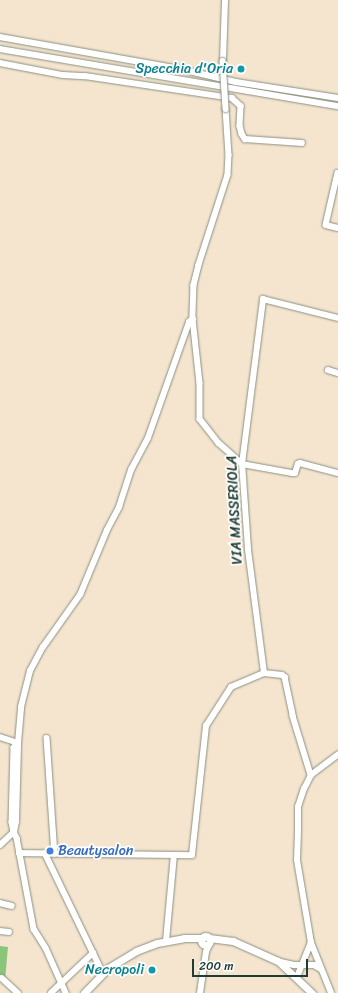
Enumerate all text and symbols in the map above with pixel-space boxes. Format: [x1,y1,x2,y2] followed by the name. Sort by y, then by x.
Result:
[135,61,233,77] place label: Specchia d'Oria
[236,64,246,74] marker: Specchia d'Oria
[224,455,246,565] street label: VIA MASSERIOLA
[58,843,133,859] place label: Beautysalon
[45,846,55,856] marker: Beautysalon
[194,951,310,977] scale bar
[199,955,233,977] text: 200 m
[85,962,144,978] place label: Necropoli
[147,965,157,975] marker: Necropoli

